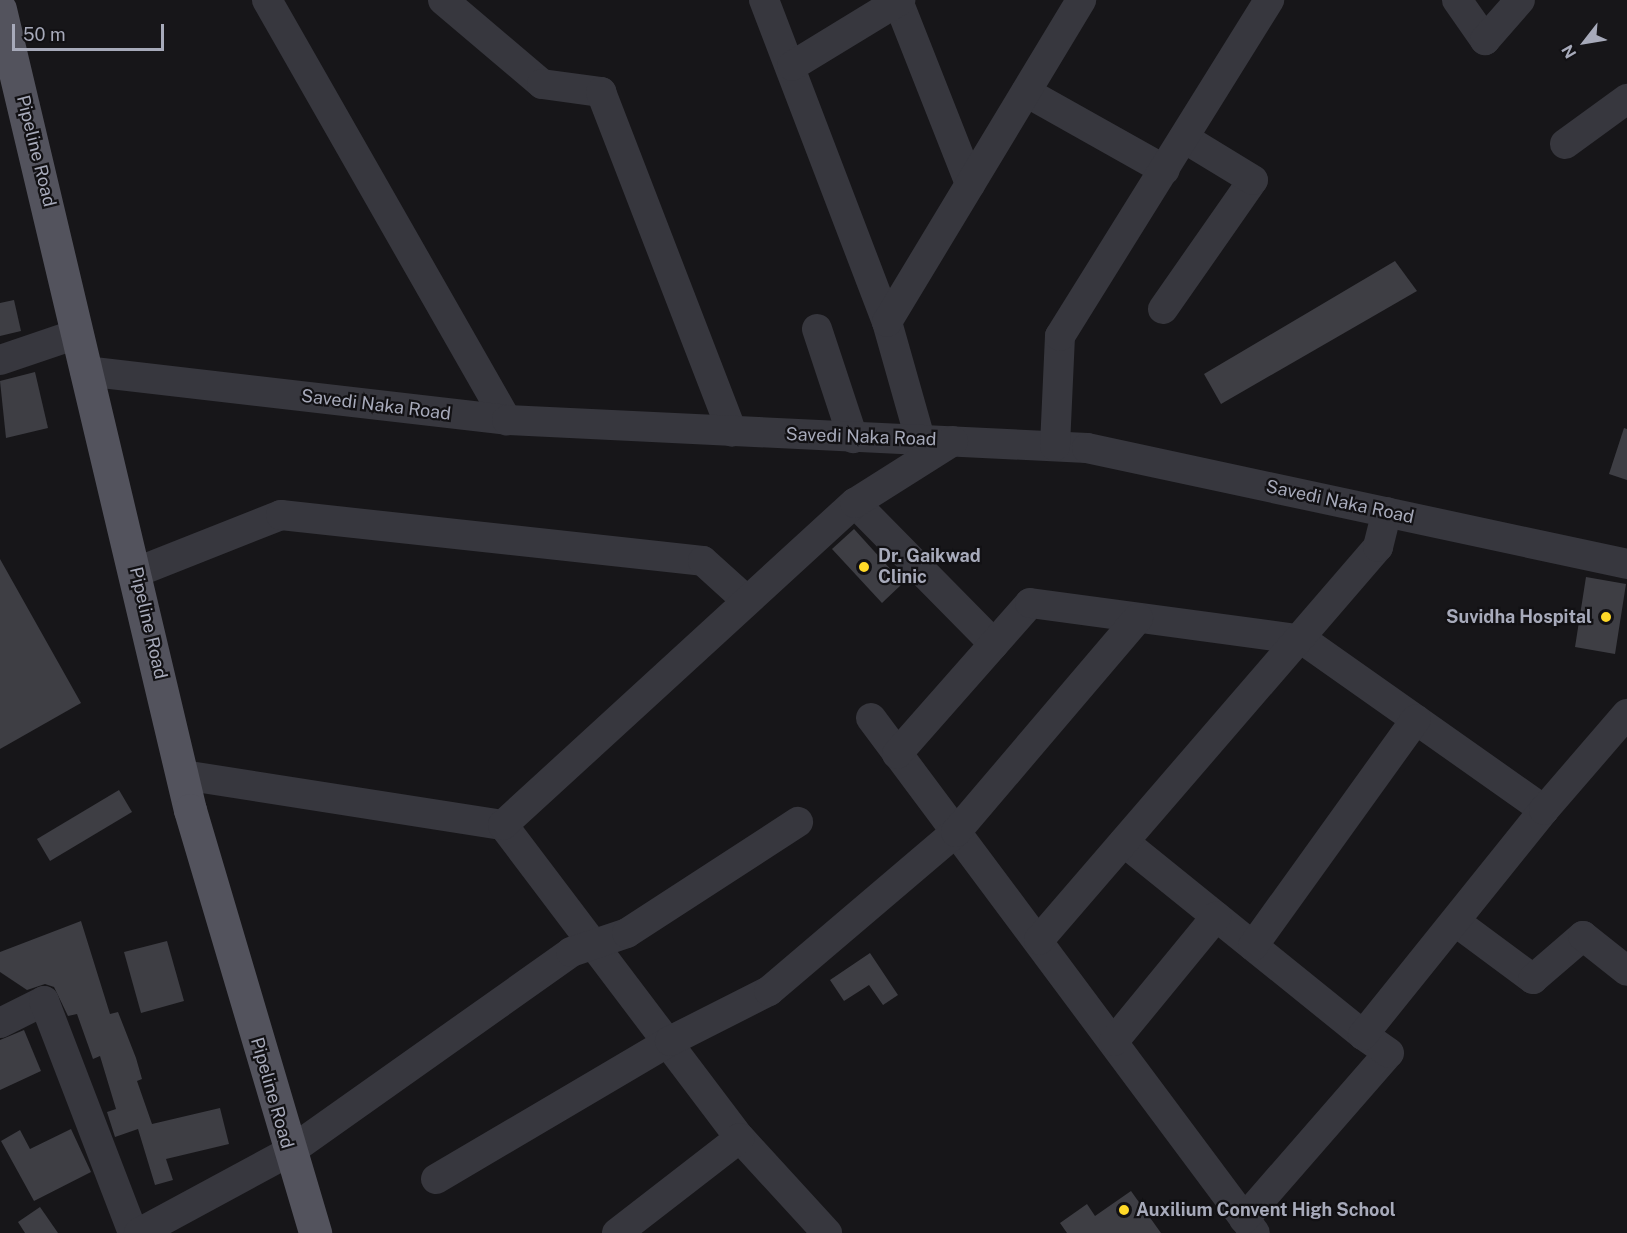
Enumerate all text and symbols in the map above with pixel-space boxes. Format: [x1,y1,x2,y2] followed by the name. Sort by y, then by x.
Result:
[15,12,166,50] scale bar
[1555,12,1615,72] north arrow
[23,24,66,45] text: 50 m
[1558,41,1581,62] text: N
[12,93,60,209] street label: Pipeline Road
[300,385,452,425] street label: Savedi Naka Road
[785,424,937,450] street label: Savedi Naka Road
[1264,476,1416,528] street label: Savedi Naka Road
[878,546,981,588] place label: Dr. Gaikwad Clinic
[855,558,873,576] marker: Dr. Gaikwad Clinic
[125,565,171,681] street label: Pipeline Road
[1446,606,1592,628] place label: Suvidha Hospital
[1597,608,1615,626] marker: Suvidha Hospital
[246,1035,298,1151] street label: Pipeline Road
[1136,1199,1396,1221] place label: Auxilium Convent High School
[1117,1203,1131,1217] marker: Auxilium Convent High School

